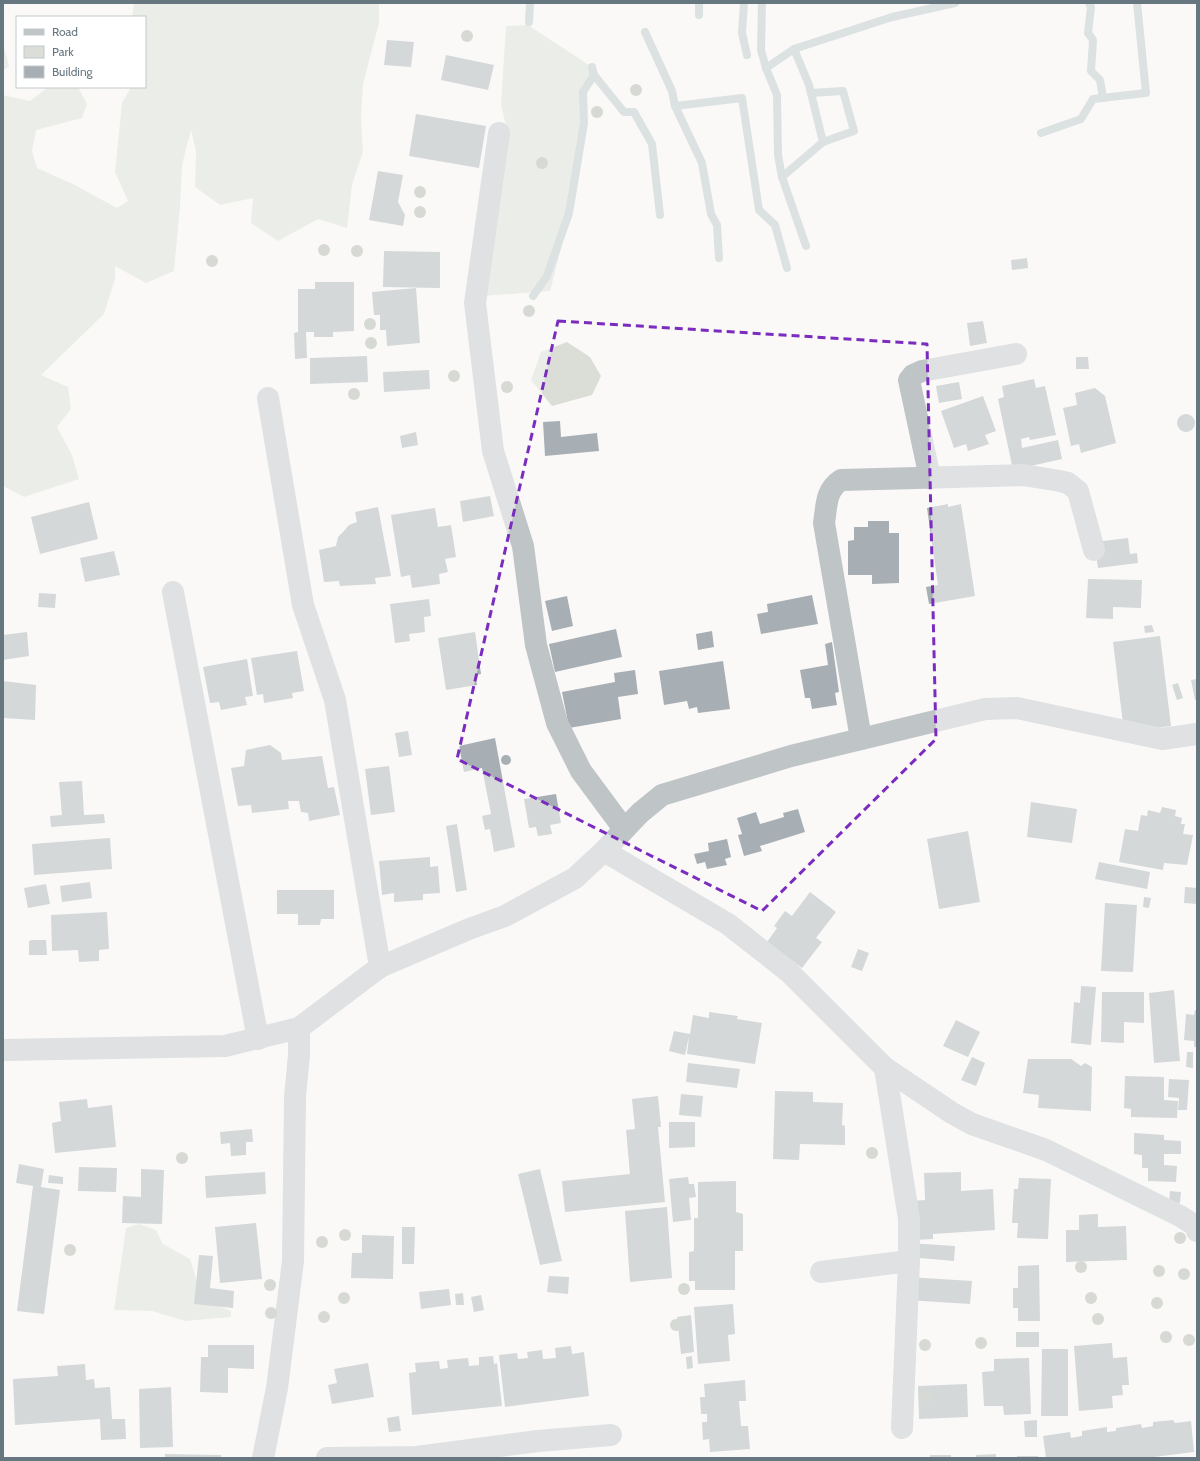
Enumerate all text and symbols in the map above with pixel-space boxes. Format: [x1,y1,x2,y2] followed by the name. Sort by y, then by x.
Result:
[16,16,146,88] legend
[52,24,78,39] text: Road
[52,44,74,59] text: Park
[52,64,94,79] text: Building

